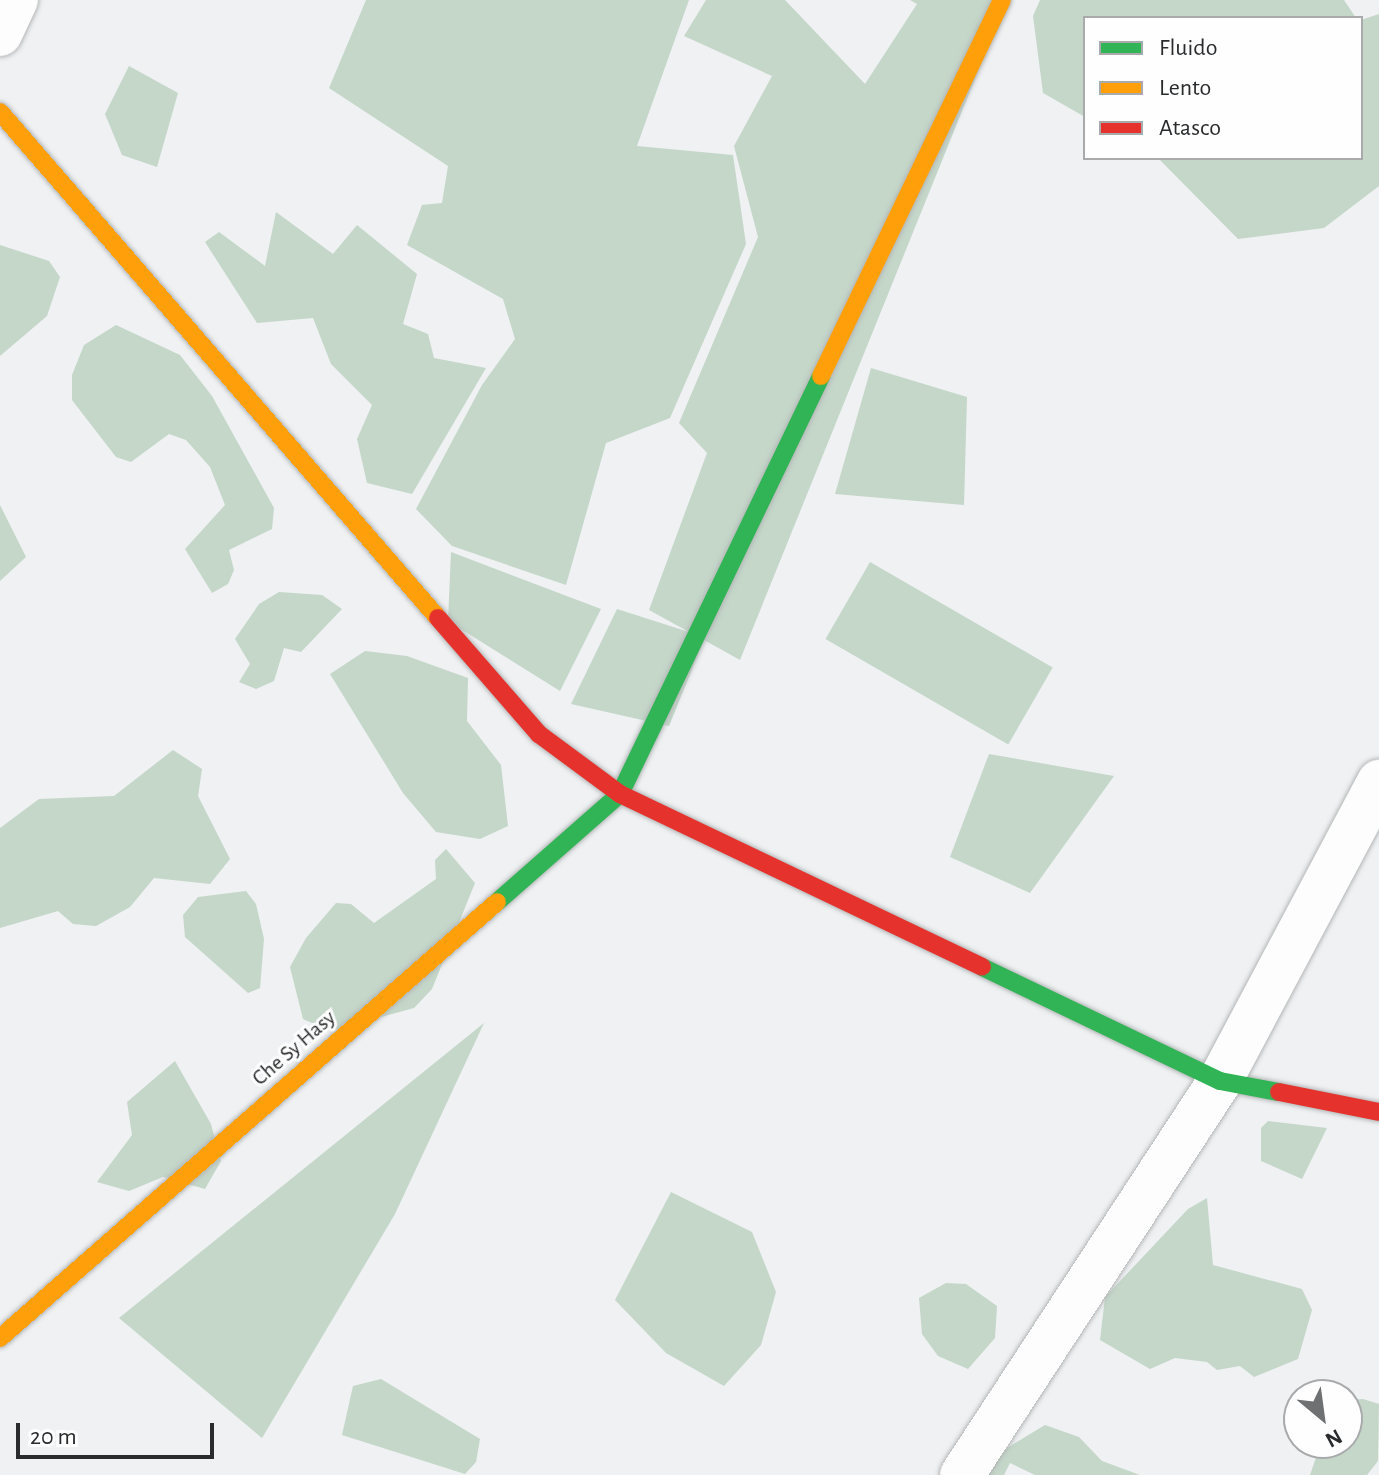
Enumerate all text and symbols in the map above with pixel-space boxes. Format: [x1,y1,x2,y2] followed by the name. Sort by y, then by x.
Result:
[1083,16,1363,160] legend
[1159,36,1218,60] text: Fluido
[1159,76,1211,100] text: Lento
[1159,116,1221,140] text: Atasco
[247,1005,341,1091] street label: Che Sy Hasy
[1283,1379,1363,1459] north arrow
[20,1407,218,1457] scale bar
[30,1425,77,1449] text: 20 m
[1322,1425,1346,1452] text: N

